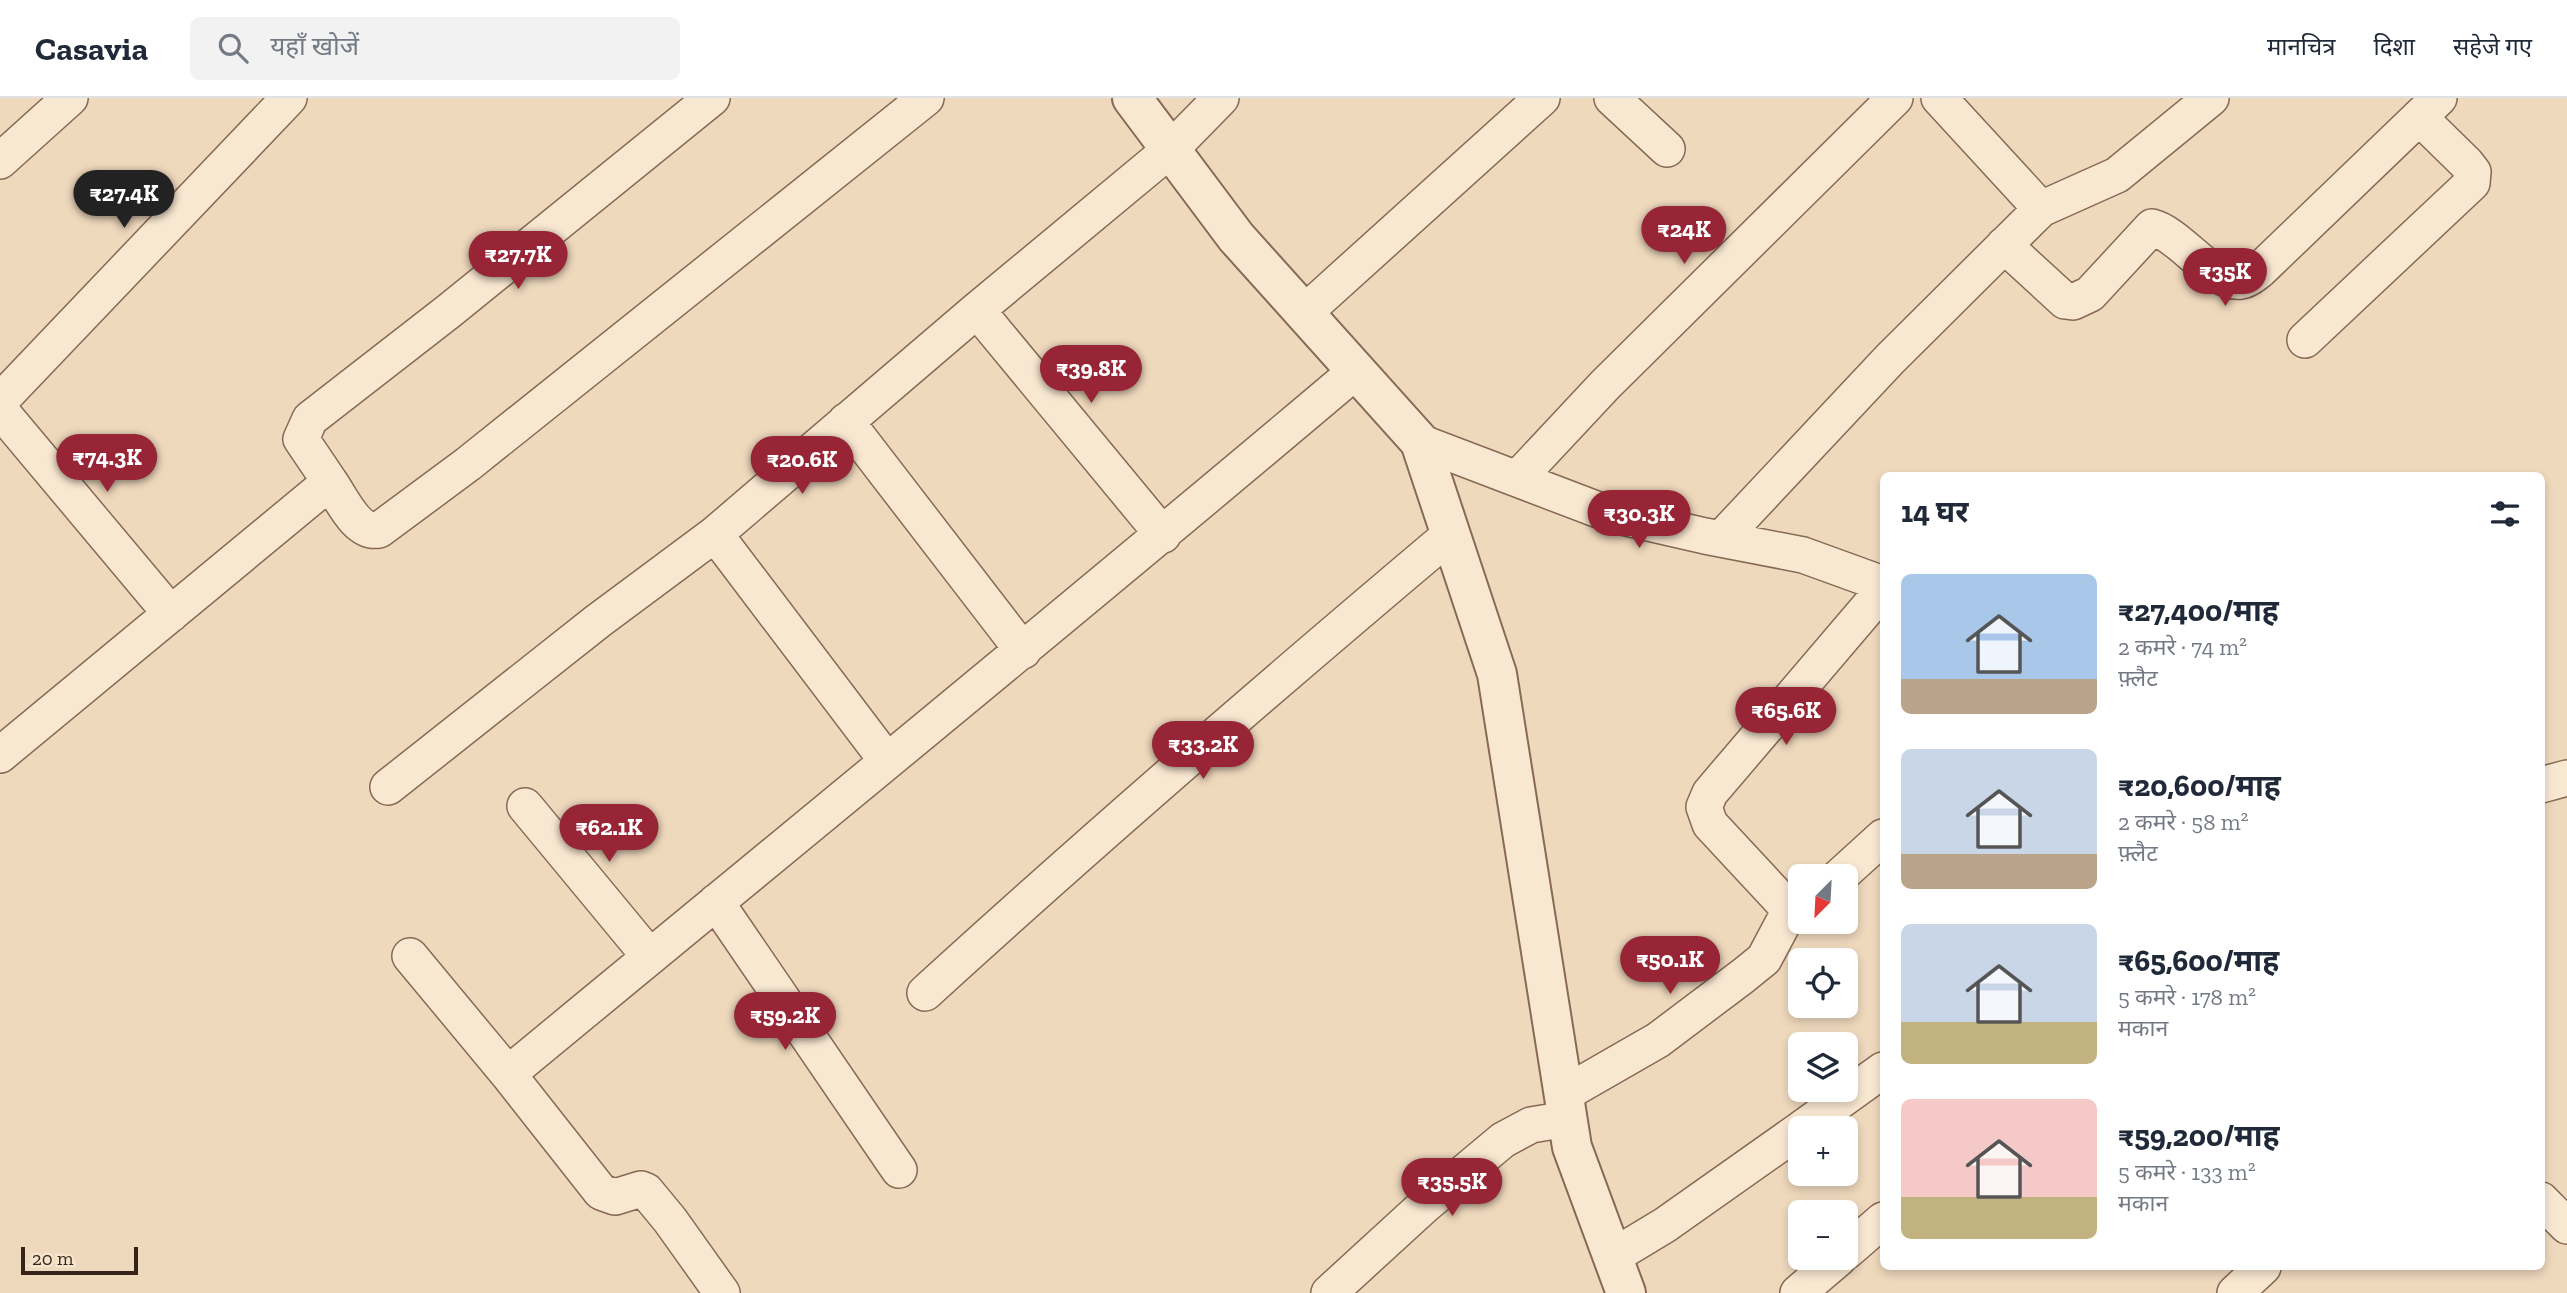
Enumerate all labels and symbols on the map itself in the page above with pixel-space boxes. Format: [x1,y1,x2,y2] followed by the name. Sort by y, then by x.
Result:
[67,170,181,230] pin: ₹27.4K
[1643,206,1725,266] pin: ₹24K
[461,232,575,291] pin: ₹27.7K
[2184,248,2266,308] pin: ₹35K
[1034,345,1148,405] pin: ₹39.8K
[50,434,164,494] pin: ₹74.3K
[745,436,859,496] pin: ₹20.6K
[1582,490,1696,550] pin: ₹30.3K
[1729,688,1843,747] pin: ₹65.6K
[1146,722,1260,781] pin: ₹33.2K
[552,804,666,864] pin: ₹62.1K
[1788,864,1858,934] north arrow
[1613,936,1727,996] pin: ₹50.1K
[728,992,842,1052] pin: ₹59.2K
[1395,1158,1509,1218] pin: ₹35.5K
[21,1244,138,1276] scale bar

